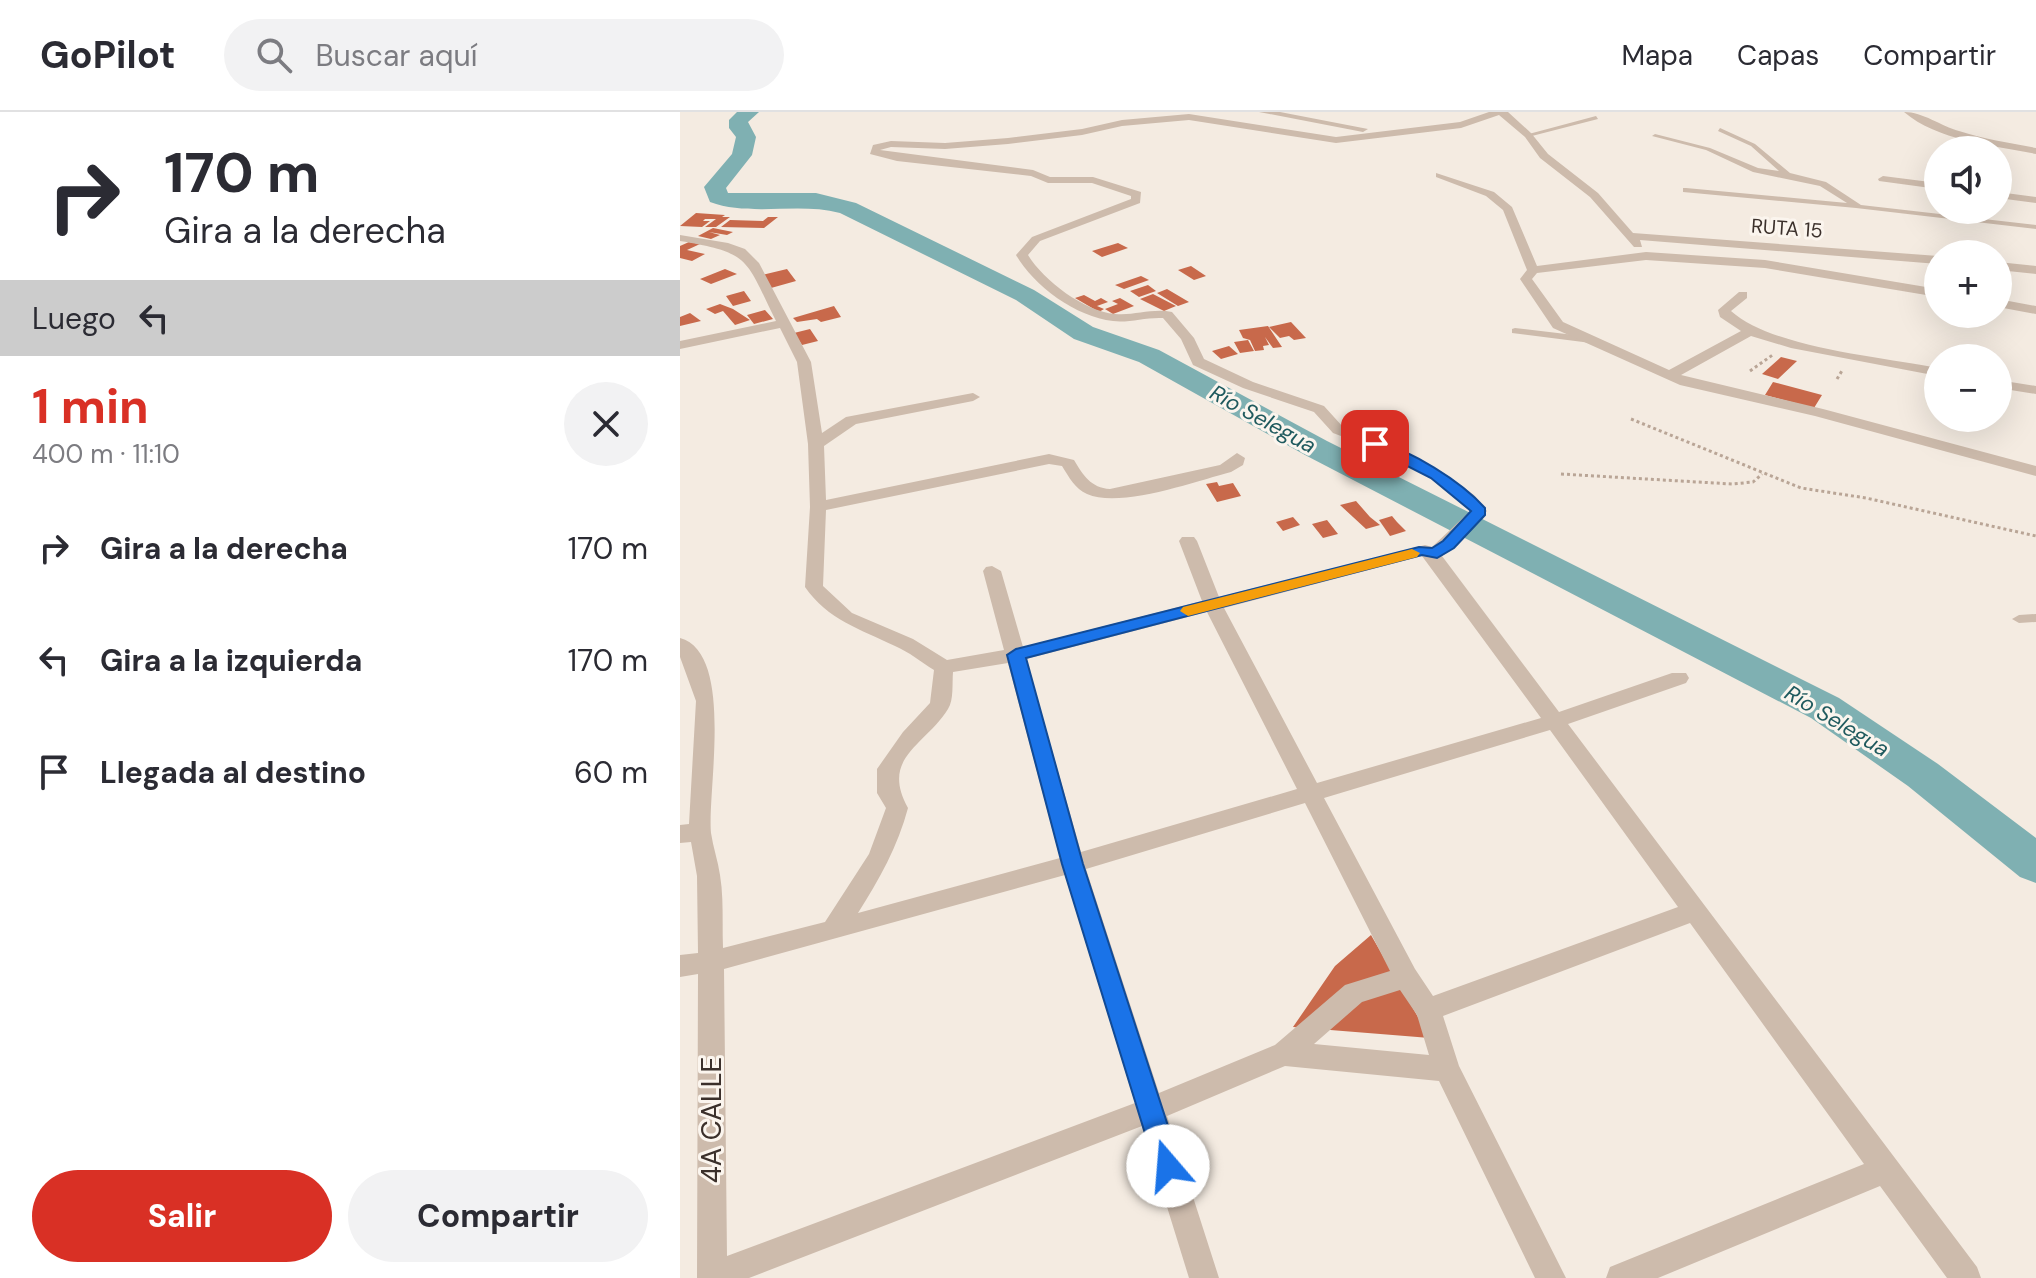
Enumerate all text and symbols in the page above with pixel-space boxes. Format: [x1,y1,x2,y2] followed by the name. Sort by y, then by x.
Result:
[224,19,784,91] search box
[40,30,176,80] text: GoPilot
[252,33,296,77] icon: search
[316,36,477,75] text: Buscar aquí
[1622,37,1693,74] text: Mapa
[1737,37,1819,74] text: Capas
[1863,37,1996,74] text: Compartir
[164,136,319,209] text: 170 m
[1924,136,2012,432] map controls
[1924,136,2012,224] button: sound
[32,144,136,248] icon: right
[164,207,446,254] text: Gira a la derecha
[1750,213,1824,243] street label: RUTA 15
[1924,240,2012,328] button: +
[132,296,176,340] icon: left
[32,299,116,338] text: Luego
[1924,344,2012,432] button: −
[32,375,149,438] text: 1 min
[1205,378,1321,460] water label: Río Selegua
[564,382,648,466] button: close
[1341,410,1409,478] pin
[1353,422,1397,466] icon: arrive
[32,437,180,471] text: 400 m · 11:10
[32,526,76,570] icon: right
[100,529,348,568] text: Gira a la derecha
[568,529,648,568] text: 170 m
[32,638,76,682] icon: left
[100,641,362,680] text: Gira a la izquierda
[568,641,648,680] text: 170 m
[1779,678,1895,764] water label: Río Selegua
[32,750,76,794] icon: arrive
[100,753,366,792] text: Llegada al destino
[574,753,648,792] text: 60 m
[693,1057,730,1183] street label: 4A CALLE
[1126,1124,1210,1208] position arrow
[32,1170,332,1262] button: Salir
[348,1170,648,1262] button: Compartir

